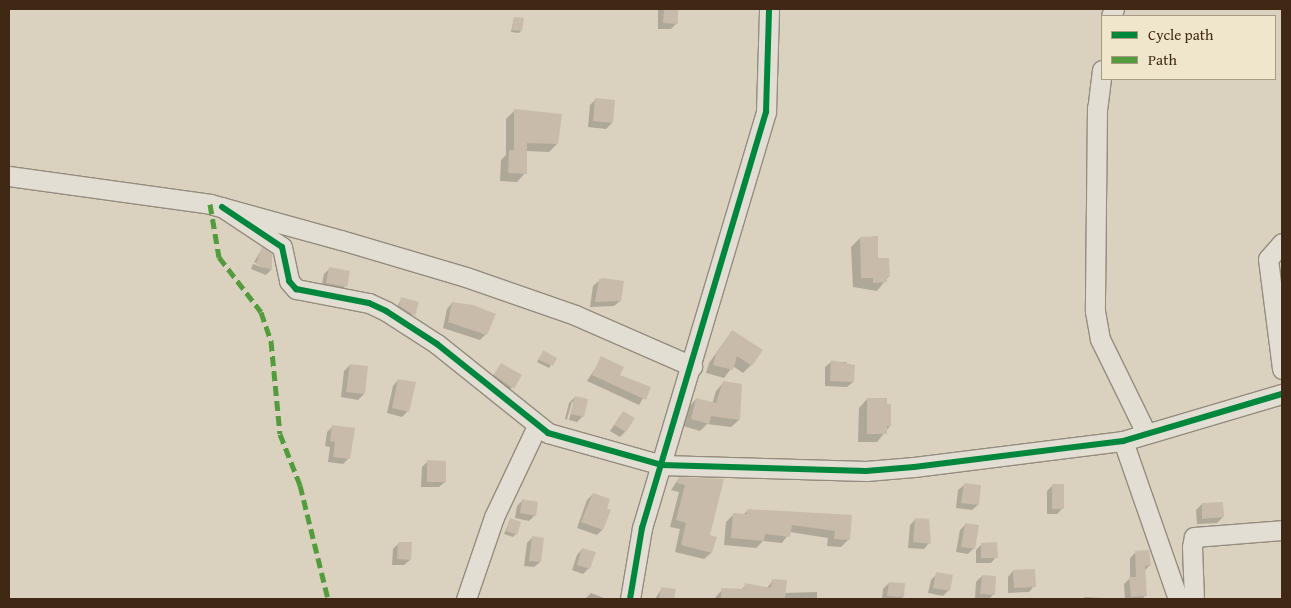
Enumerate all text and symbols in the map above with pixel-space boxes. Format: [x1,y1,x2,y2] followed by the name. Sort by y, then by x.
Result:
[1101,15,1276,80] legend
[1148,24,1214,45] text: Cycle path
[1148,49,1177,70] text: Path

